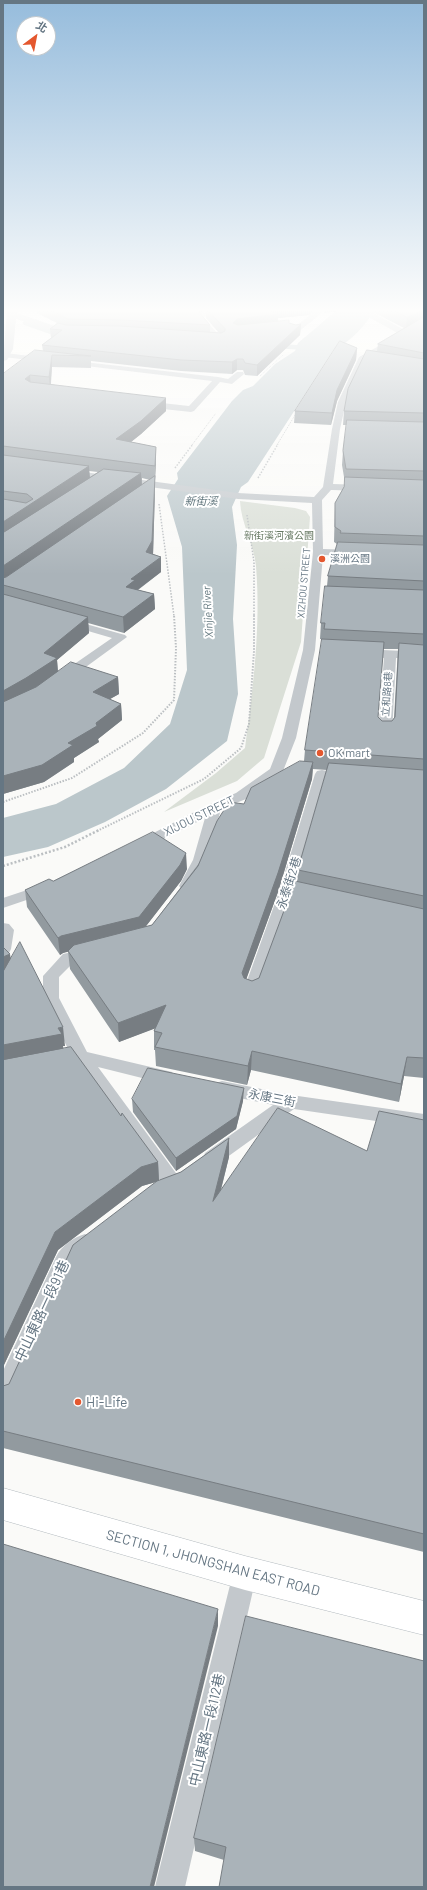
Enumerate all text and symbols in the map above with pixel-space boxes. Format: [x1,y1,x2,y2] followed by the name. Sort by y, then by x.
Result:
[16,16,56,56] north arrow
[34,18,50,35] text: 北
[185,494,217,508] water label: 新街溪
[244,530,314,542] park label: 新街溪河濱公園
[295,547,313,619] street label: XIZHOU STREET
[330,553,370,565] place label: 溪洲公園
[317,554,327,564] marker: 溪洲公園
[200,586,216,638] water label: Xinjie River
[379,671,395,717] street label: 立和路8巷
[328,746,370,760] place label: OK mart
[315,748,325,758] marker: OK mart
[161,793,237,839] street label: XIJOU STREET
[274,855,304,911] street label: 永泰街2巷
[247,1086,297,1110] street label: 永康三街
[11,1258,73,1364] street label: 中山東路一段91巷
[86,1394,128,1410] place label: Hi-Life
[73,1397,83,1407] marker: Hi-Life
[104,1526,322,1600] street label: SECTION 1, JHONGSHAN EAST ROAD
[186,1672,228,1788] street label: 中山東路一段112巷

